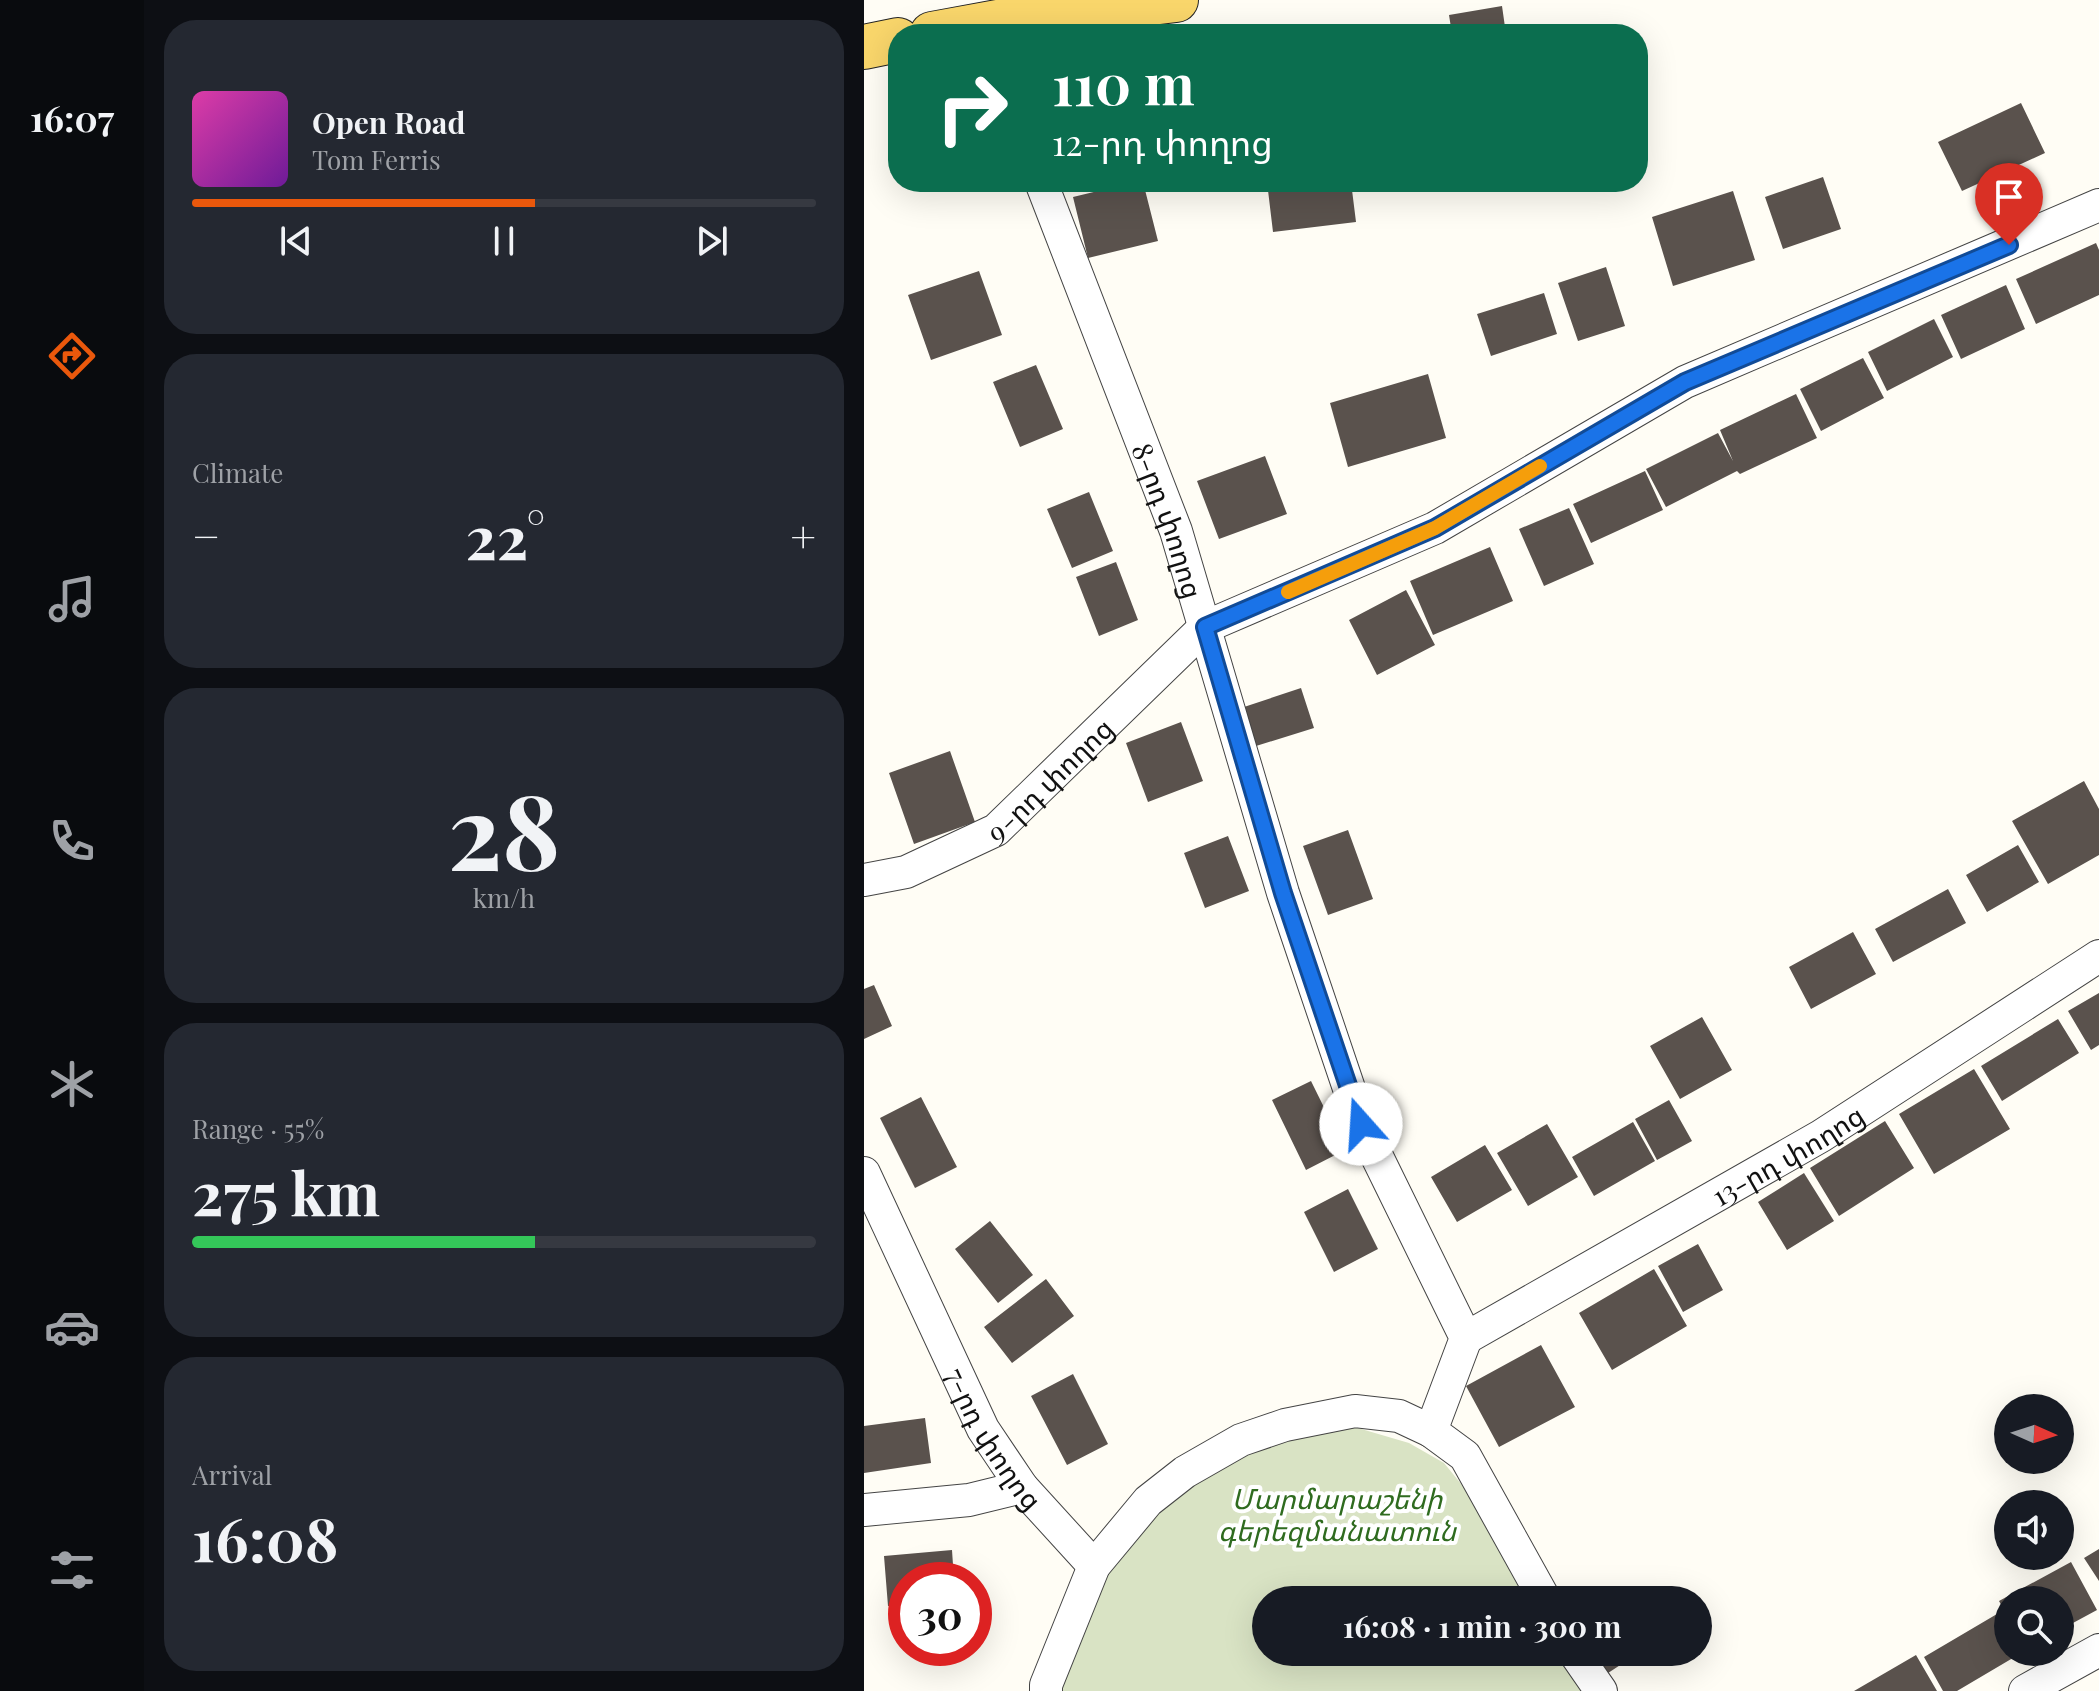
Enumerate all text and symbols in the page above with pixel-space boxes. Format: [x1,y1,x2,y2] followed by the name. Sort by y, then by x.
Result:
[1052,45,1195,120] text: 110 m
[920,56,1024,160] icon: right
[30,93,114,141] text: 16:07
[312,102,465,142] text: Open Road
[1052,117,1273,165] text: 12-րդ փողոց
[312,142,441,177] text: Tom Ferris
[1975,163,2043,245] pin
[1987,175,2031,219] icon: arrive
[274,219,318,263] icon: previous
[482,219,526,263] icon: pause
[690,219,734,263] icon: next
[44,328,100,384] icon: directions
[1125,437,1213,602] street label: 8-րդ փողոց
[192,455,283,490] text: Climate
[465,495,545,575] text: 22°
[192,505,220,564] text: −
[790,505,816,564] text: +
[44,571,100,627] icon: music
[982,709,1120,850] street label: 9-րդ փողոց
[448,758,560,897] text: 28
[44,813,100,869] icon: phone
[473,880,535,915] text: km/h
[44,1056,100,1112] icon: climate
[1319,1082,1403,1166] position arrow
[1704,1095,1870,1213] street label: 13-րդ փողոց
[192,1111,324,1146] text: Range · 55%
[192,1151,380,1231] text: 275 km
[44,1299,100,1355] icon: car
[938,1361,1051,1517] street label: 7-րդ փողոց
[1994,1394,2074,1474] north arrow
[1994,1394,2074,1666] map controls
[192,1457,272,1492] text: Arrival
[1218,1479,1457,1548] park label: Մարմարաշենի գերեզմանատուն
[1994,1490,2074,1570] button: sound
[192,1497,338,1577] text: 16:08
[44,1542,100,1598] icon: filters
[888,1562,992,1666] speed limit sign: 30
[1994,1586,2074,1666] button: search
[1343,1606,1621,1646] text: 16:08 · 1 min · 300 m

